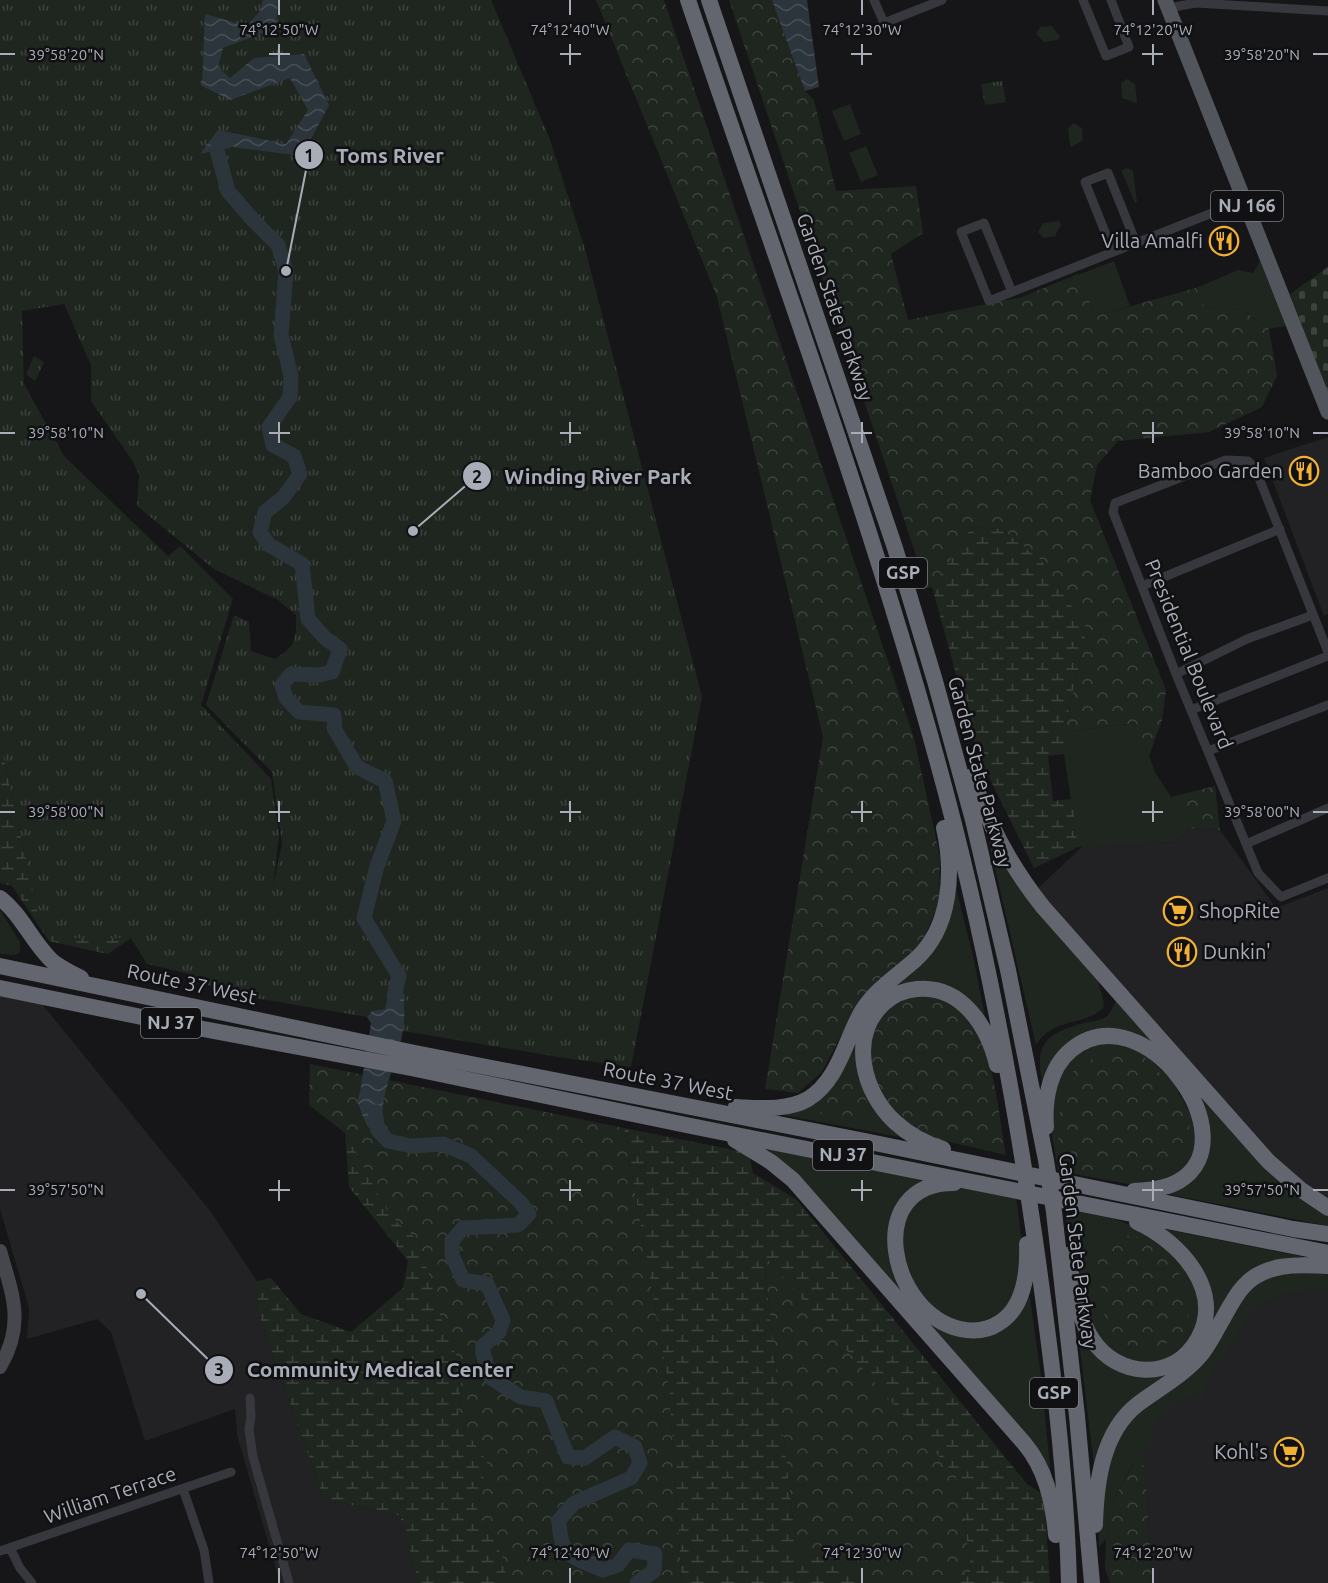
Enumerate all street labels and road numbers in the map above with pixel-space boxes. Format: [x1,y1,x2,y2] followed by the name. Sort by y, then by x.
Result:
[1211,191,1283,221] road number: NJ 166
[793,210,879,404] street label: Garden State Parkway
[1141,556,1238,752] street label: Presidential Boulevard
[879,558,927,588] road number: GSP
[944,674,1017,870] street label: Garden State Parkway
[125,959,259,1008] street label: Route 37 West
[141,1008,201,1038] road number: NJ 37
[601,1057,735,1104] street label: Route 37 West
[813,1140,873,1170] road number: NJ 37
[1055,1152,1102,1350] street label: Garden State Parkway
[1030,1378,1078,1408] road number: GSP
[41,1461,179,1528] street label: William Terrace

